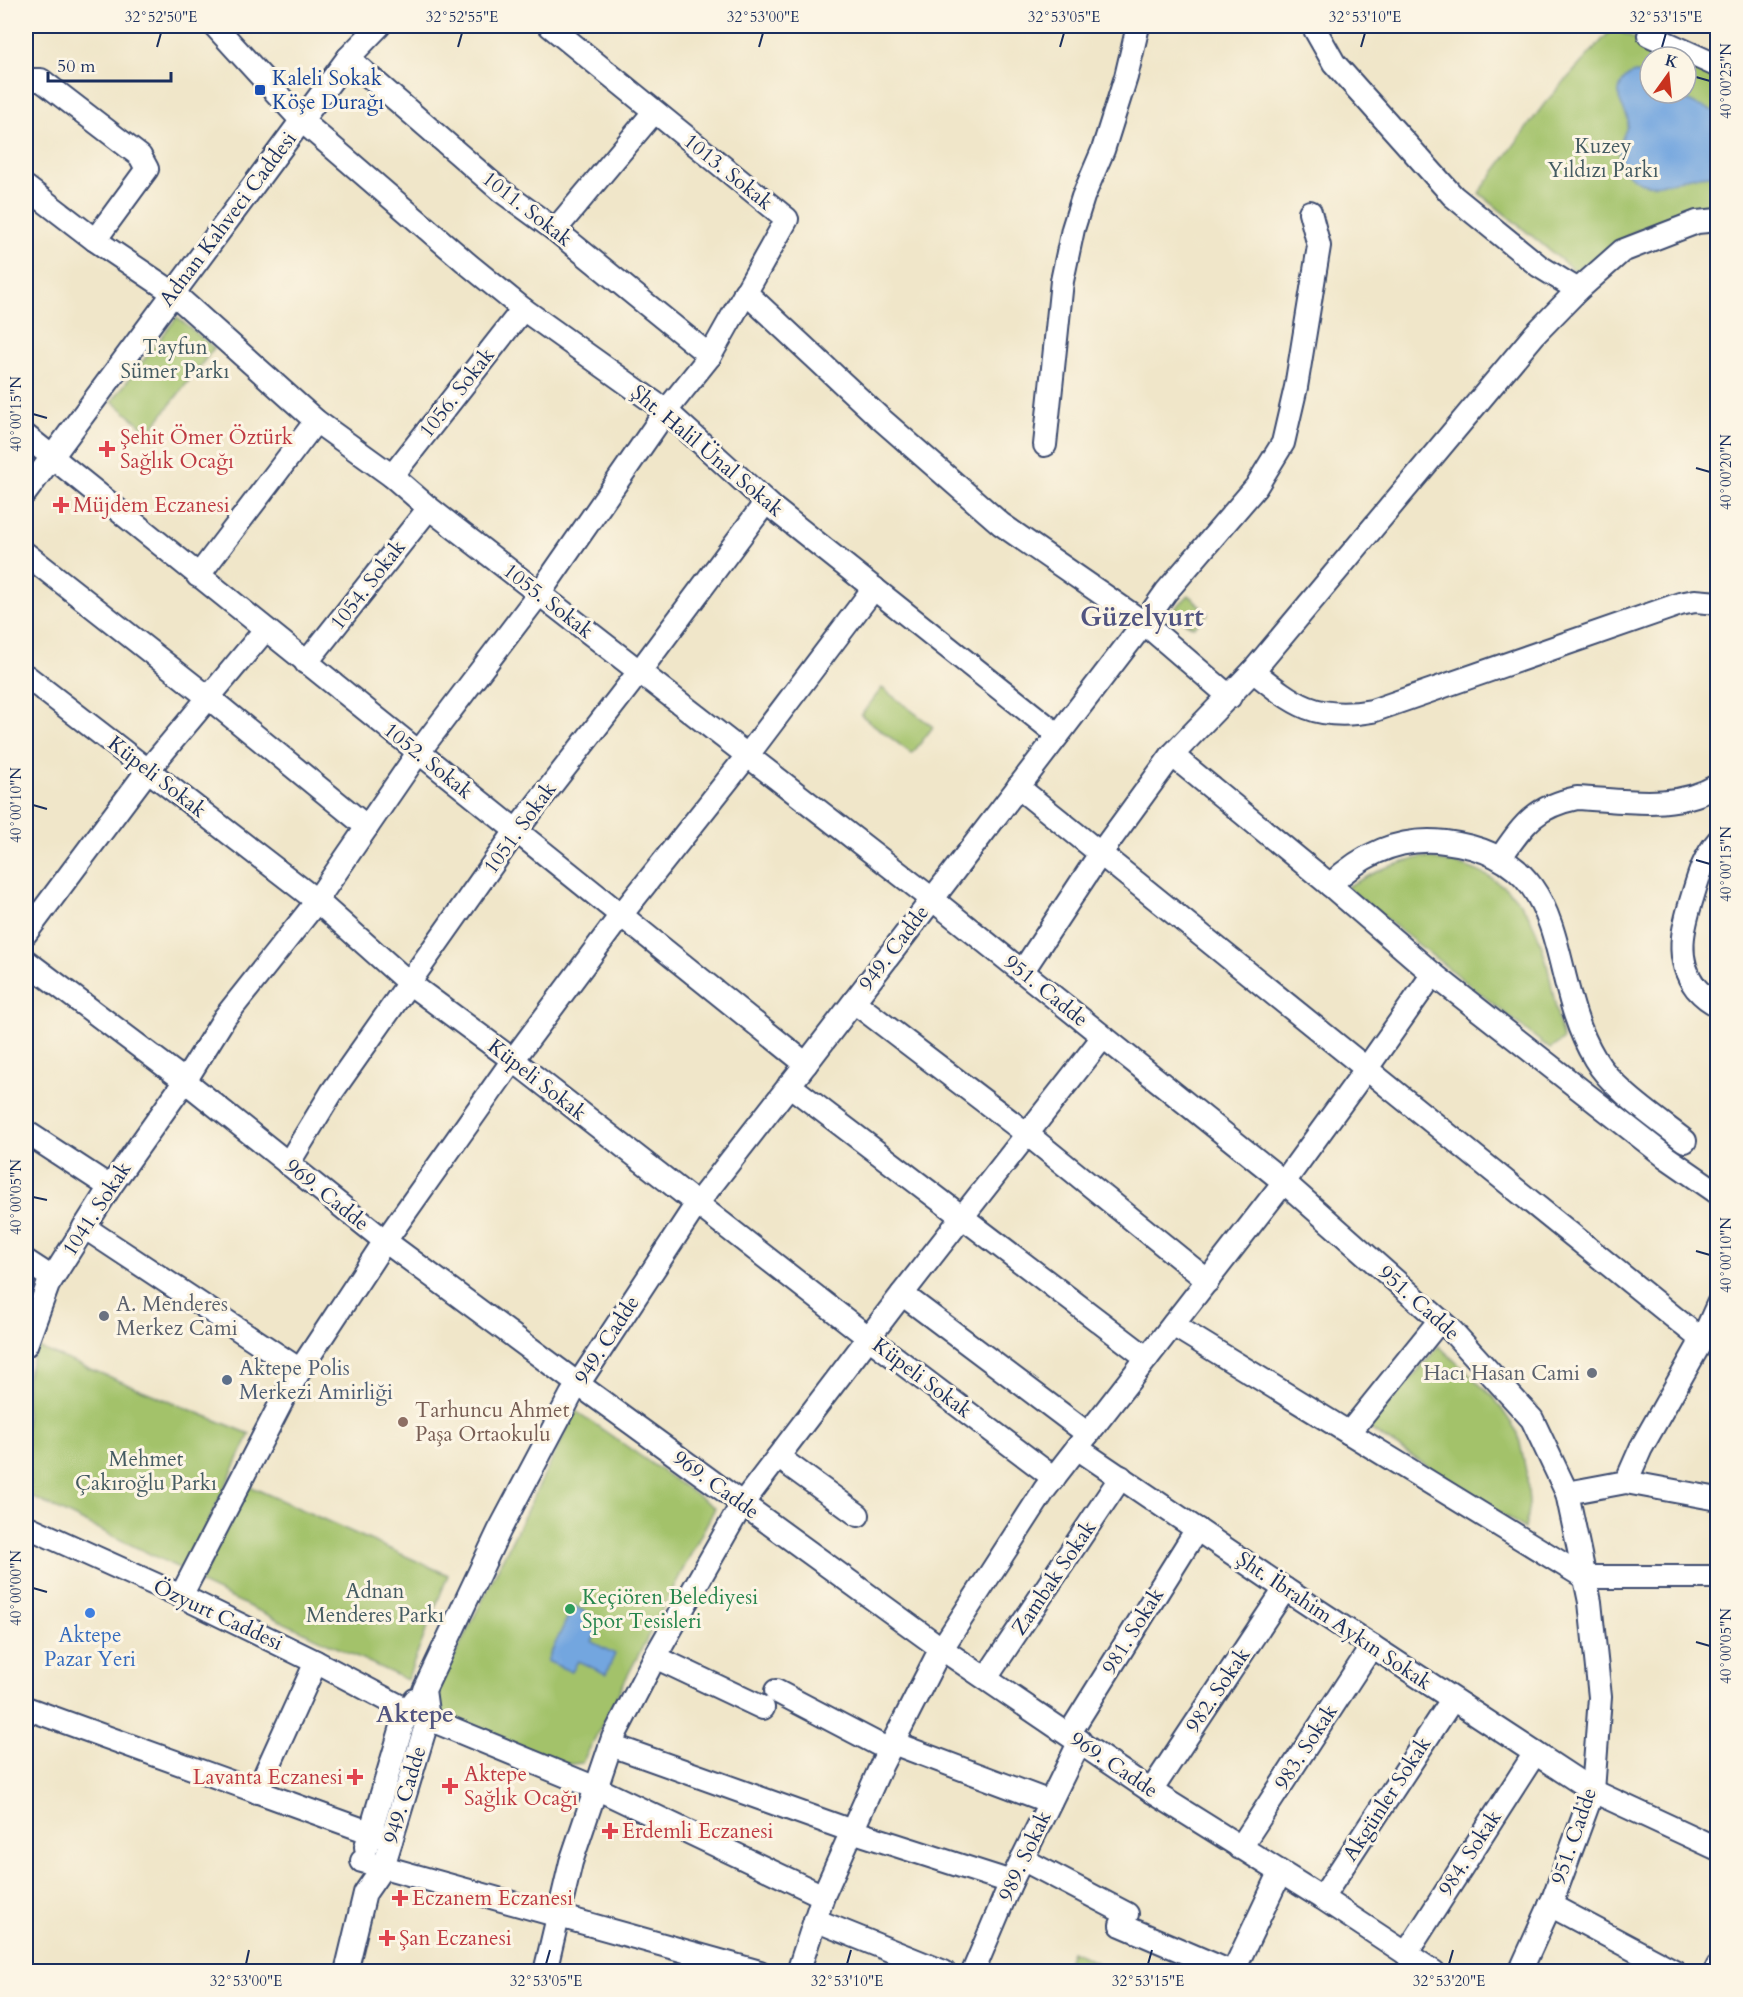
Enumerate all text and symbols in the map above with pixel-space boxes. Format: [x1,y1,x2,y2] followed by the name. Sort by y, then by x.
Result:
[125,7,197,27] text: 32°52'50"E
[426,7,498,27] text: 32°52'55"E
[727,7,799,27] text: 32°53'00"E
[1028,7,1100,27] text: 32°53'05"E
[1329,7,1401,27] text: 32°53'10"E
[1630,7,1702,27] text: 32°53'15"E
[1716,43,1736,119] text: 40°00'25"N
[48,45,171,83] scale bar
[1638,45,1698,105] north arrow
[1663,49,1681,74] text: K
[57,54,96,79] text: 50 m
[272,64,384,117] place label: Kaleli Sokak Köşe Durağı
[253,83,267,97] marker: Kaleli Sokak Köşe Durağı
[153,125,303,312] street label: Adnan Kahveci Caddesi
[677,127,779,218] street label: 1013. Sokak
[1547,132,1659,185] park label: Kuzey Yıldızı Parkı
[476,165,579,254] street label: 1011. Sokak
[121,333,230,386] park label: Tayfun Sümer Parkı
[413,341,502,444] street label: 1056. Sokak
[6,376,26,452] text: 40°00'15"N
[624,378,790,524] street label: Şht. Halil Ünal Sokak
[120,423,294,476] place label: Şehit Ömer Öztürk Sağlık Ocağı
[1716,434,1736,510] text: 40°00'20"N
[98,440,116,458] marker: Şehit Ömer Öztürk Sağlık Ocağı
[73,491,230,520] place label: Müjdem Eczanesi
[54,498,68,512] marker: Müjdem Eczanesi
[324,533,413,636] street label: 1054. Sokak
[497,557,600,646] street label: 1055. Sokak
[1080,599,1204,636] district label: Güzelyurt
[377,716,479,807] street label: 1052. Sokak
[102,729,213,825] street label: Küpeli Sokak
[6,767,26,843] text: 40°00'10"N
[477,775,564,880] street label: 1051. Sokak
[1716,826,1736,902] text: 40°00'15"N
[852,899,936,997] street label: 949. Cadde
[998,948,1094,1034] street label: 951. Cadde
[482,1032,593,1128] street label: Küpeli Sokak
[279,1152,375,1238] street label: 969. Cadde
[56,1155,139,1262] street label: 1041. Sokak
[6,1159,26,1235] text: 40°00'05"N
[1716,1217,1736,1293] text: 40°00'10"N
[1372,1259,1466,1347] street label: 951. Cadde
[116,1290,238,1343] place label: A. Menderes Merkez Cami
[568,1290,646,1390] street label: 949. Cadde
[97,1309,111,1323] marker: A. Menderes Merkez Cami
[866,1331,979,1426] street label: Küpeli Sokak
[239,1354,393,1407] place label: Aktepe Polis Merkezi Amirliği
[1423,1359,1580,1388] place label: Hacı Hasan Cami
[1585,1366,1599,1380] marker: Hacı Hasan Cami
[220,1373,234,1387] marker: Aktepe Polis Merkezi Amirliği
[415,1396,570,1449] place label: Tarhuncu Ahmet Paşa Ortaokulu
[396,1415,410,1429] marker: Tarhuncu Ahmet Paşa Ortaokulu
[667,1444,765,1526] street label: 969. Cadde
[75,1445,217,1498] park label: Mehmet Çakıroğlu Parkı
[1005,1514,1103,1641] street label: Zambak Sokak
[1231,1545,1438,1698] street label: Şht. İbrahim Aykın Sokak
[6,1550,26,1626] text: 40°00'00"N
[148,1572,288,1658] street label: Özyurt Caddesi
[306,1577,444,1630] park label: Adnan Menderes Parkı
[1095,1582,1171,1680] street label: 981. Sokak
[582,1583,758,1636] place label: Keçiören Belediyesi Spor Tesisleri
[563,1602,577,1616] marker: Keçiören Belediyesi Spor Tesisleri
[83,1606,97,1620] marker: Aktepe Pazar Yeri
[1716,1608,1736,1684] text: 40°00'05"N
[44,1621,136,1674] place label: Aktepe Pazar Yeri
[1179,1641,1257,1738] street label: 982. Sokak
[376,1698,454,1731] district label: Aktepe
[1268,1698,1345,1795] street label: 983. Sokak
[1064,1725,1164,1805] street label: 969. Cadde
[1336,1731,1439,1867] street label: Akgünler Sokak
[376,1743,434,1847] street label: 949. Cadde
[464,1760,578,1813] place label: Aktepe Sağlık Ocağı
[193,1763,343,1792] place label: Lavanta Eczanesi
[348,1770,362,1784] marker: Lavanta Eczanesi
[441,1777,459,1795] marker: Aktepe Sağlık Ocağı
[1544,1784,1604,1888] street label: 951. Cadde
[1432,1804,1509,1901] street label: 984. Sokak
[991,1805,1059,1906] street label: 989. Sokak
[622,1817,773,1846] place label: Erdemli Eczanesi
[603,1824,617,1838] marker: Erdemli Eczanesi
[412,1884,573,1913] place label: Eczanem Eczanesi
[393,1891,407,1905] marker: Eczanem Eczanesi
[399,1924,512,1953] place label: Şan Eczanesi
[380,1931,394,1945] marker: Şan Eczanesi
[210,1971,282,1991] text: 32°53'00"E
[510,1971,582,1991] text: 32°53'05"E
[811,1971,883,1991] text: 32°53'10"E
[1112,1971,1184,1991] text: 32°53'15"E
[1413,1971,1485,1991] text: 32°53'20"E

